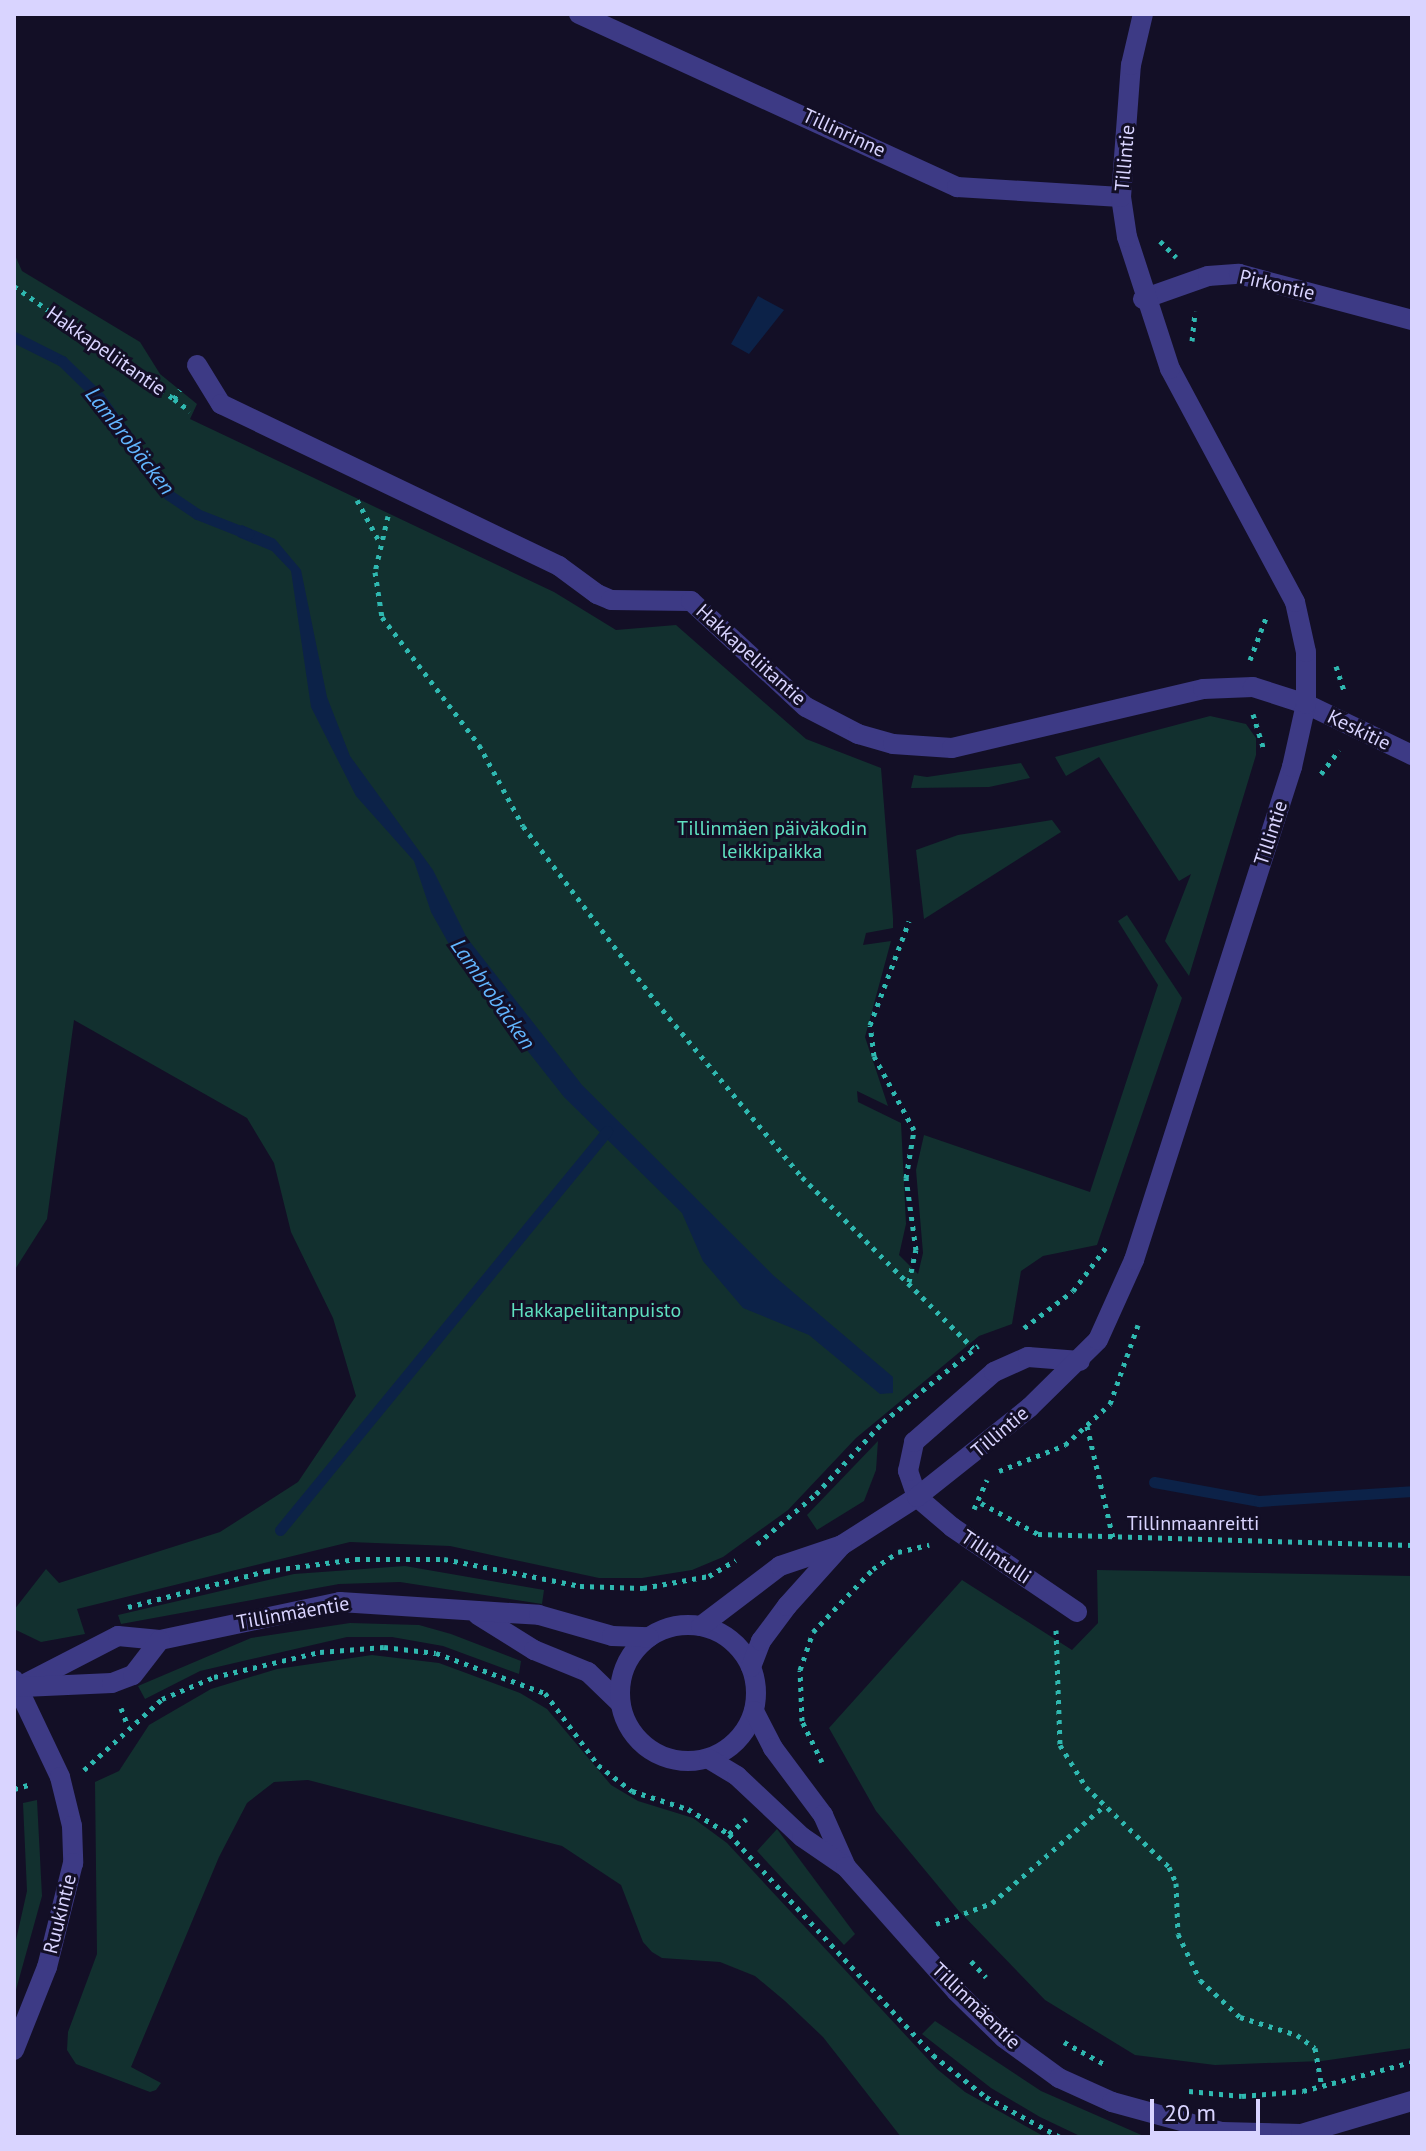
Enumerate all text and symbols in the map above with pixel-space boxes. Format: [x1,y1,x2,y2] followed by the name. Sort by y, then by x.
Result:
[799,103,889,163] street label: Tillinrinne
[1110,124,1140,192] street label: Tillintie
[1237,265,1317,305] street label: Pirkontie
[42,301,170,401] street label: Hakkapeliitantie
[80,382,180,500] water label: Lambrobäcken
[691,599,811,711] street label: Hakkapeliitantie
[1324,705,1394,755] street label: Keskitie
[1249,798,1293,868] street label: Tillintie
[677,816,867,863] park label: Tillinmäen päiväkodin leikkipaikka
[445,933,541,1055] water label: Lambrobäcken
[511,1298,681,1322] park label: Hakkapeliitanpuisto
[967,1401,1033,1463] street label: Tillintie
[1127,1511,1259,1535] street label: Tillinmaanreitti
[957,1525,1035,1589] street label: Tillintulli
[235,1591,351,1635] street label: Tillinmäentie
[39,1872,81,1956] street label: Ruukintie
[927,1958,1025,2054] street label: Tillinmäentie
[1154,2083,1264,2133] scale bar
[1164,2097,1216,2128] text: 20 m

